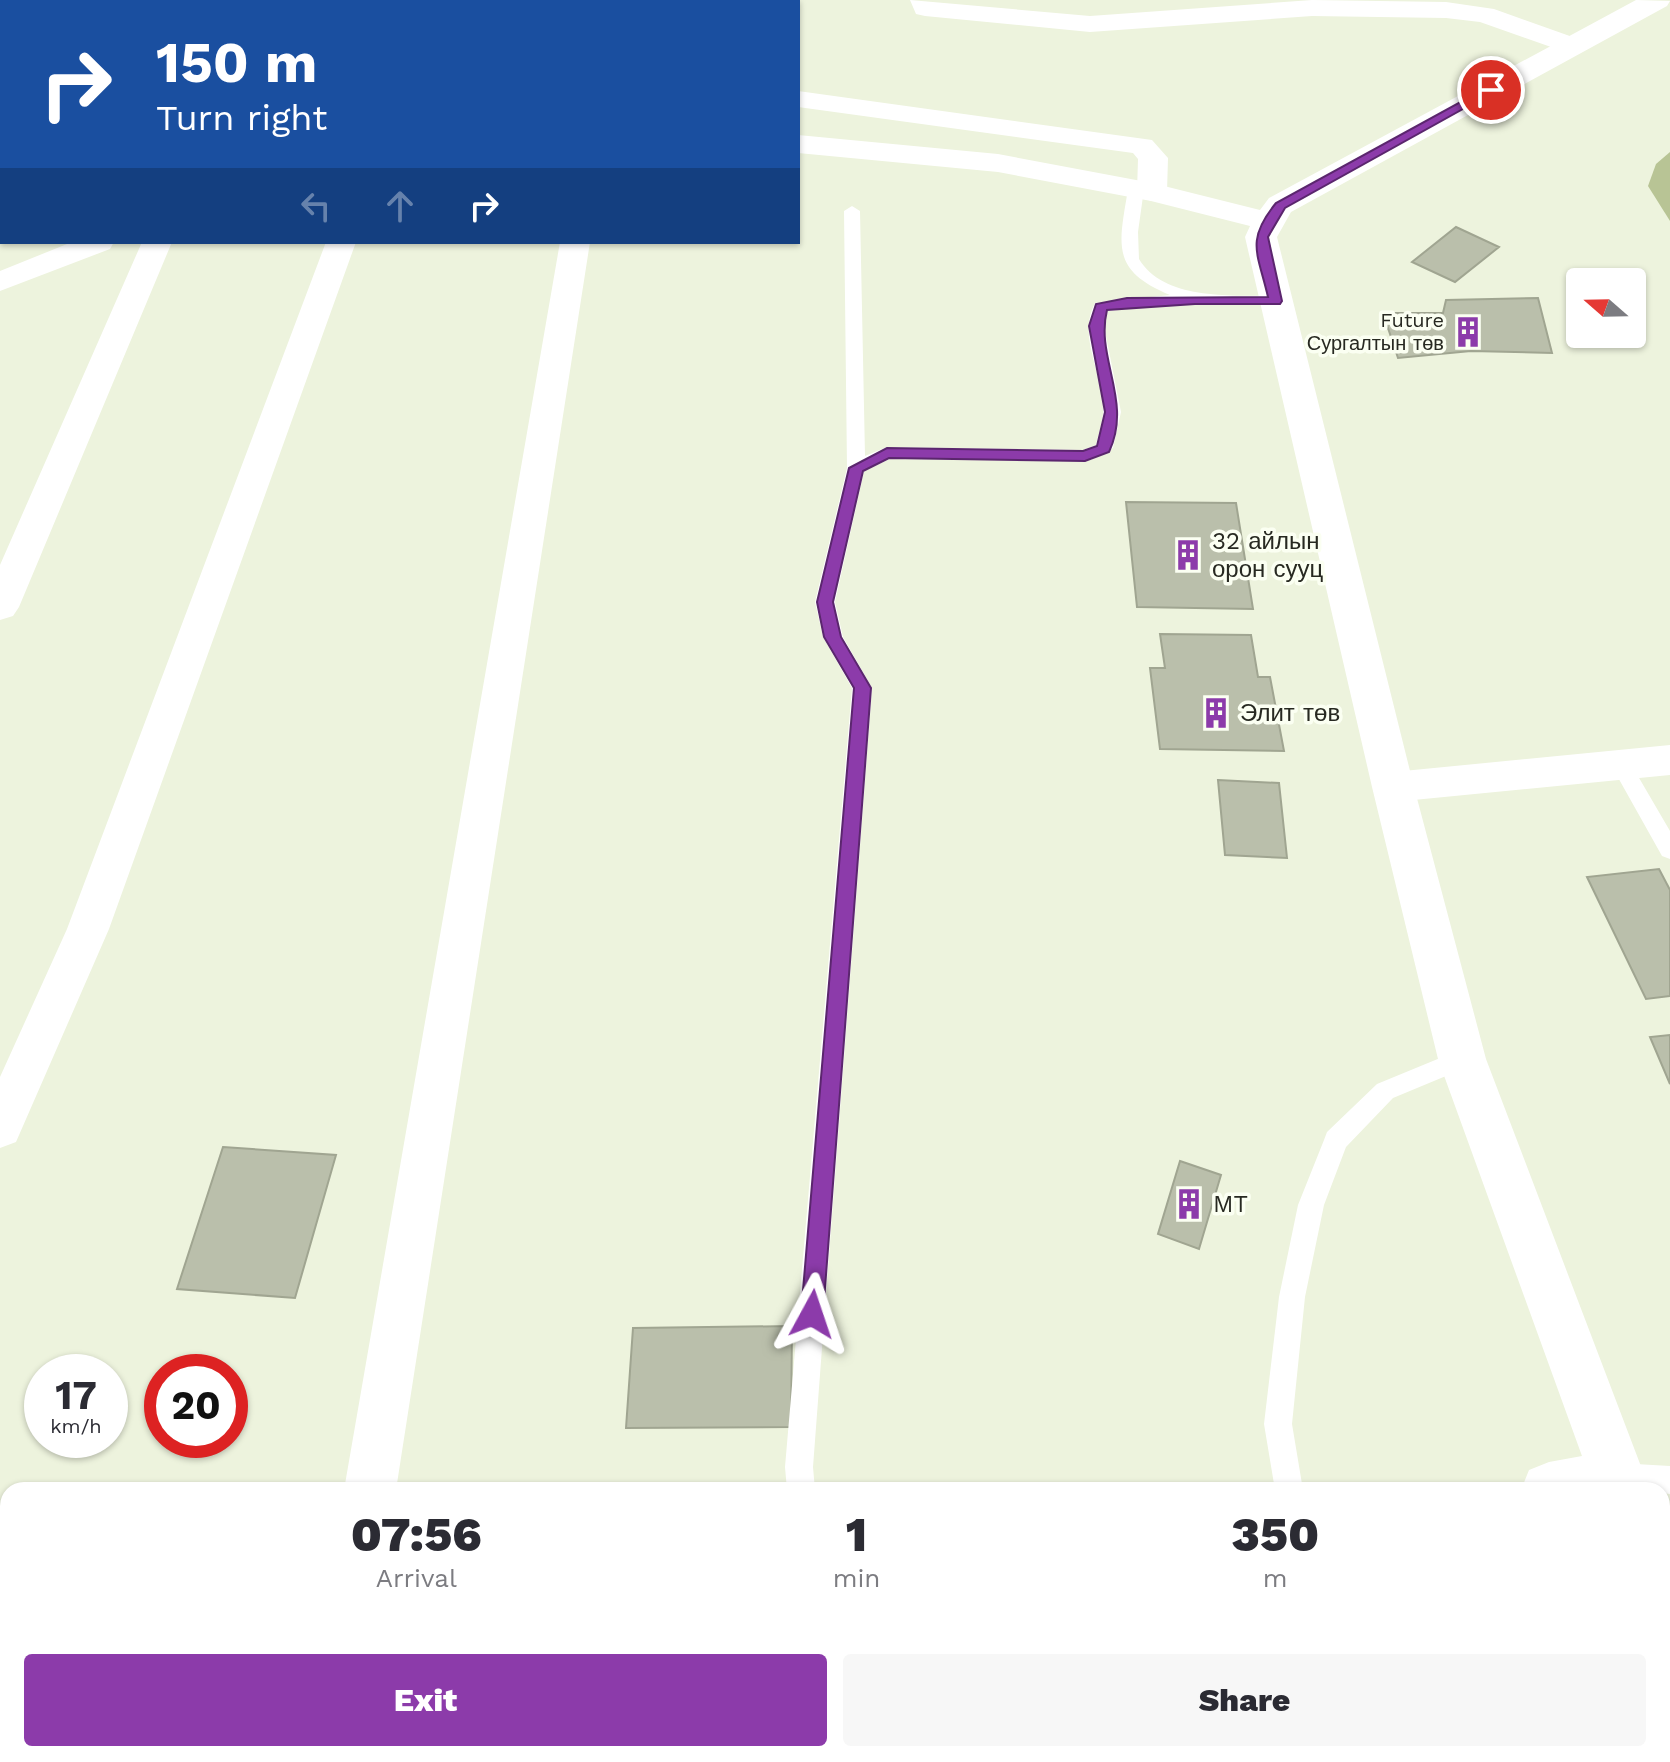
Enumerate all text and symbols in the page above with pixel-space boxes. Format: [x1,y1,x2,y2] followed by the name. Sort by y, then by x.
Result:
[156,30,318,96] text: 150 m
[24,32,128,136] icon: right
[1457,56,1525,124] pin
[1469,68,1513,112] icon: arrive
[156,97,327,139] text: Turn right
[294,184,338,228] icon: left
[378,184,422,228] icon: ahead
[462,184,506,228] icon: right
[1566,268,1646,348] north arrow
[1566,268,1646,348] map controls
[1307,308,1444,355] place label: Future Сургалтын төв
[1451,315,1485,349] building icon: Future Сургалтын төв
[1212,527,1323,583] place label: 32 айлын орон сууц
[1171,538,1205,572] building icon: 32 айлын орон сууц
[1199,696,1233,730] building icon: Элит төв
[1240,699,1340,727] place label: Элит төв
[1172,1187,1206,1221] building icon: MT
[1213,1190,1248,1218] place label: MT
[770,1272,854,1356] position arrow
[144,1354,248,1458] speed limit sign: 20
[55,1372,97,1419] text: 17
[50,1414,102,1438] text: km/h
[351,1506,482,1563] text: 07:56
[846,1506,867,1563] text: 1
[1231,1506,1319,1563] text: 350
[376,1563,457,1593] text: Arrival
[833,1563,880,1593] text: min
[1263,1563,1288,1593] text: m
[24,1654,827,1746] button: Exit
[843,1654,1646,1746] button: Share

